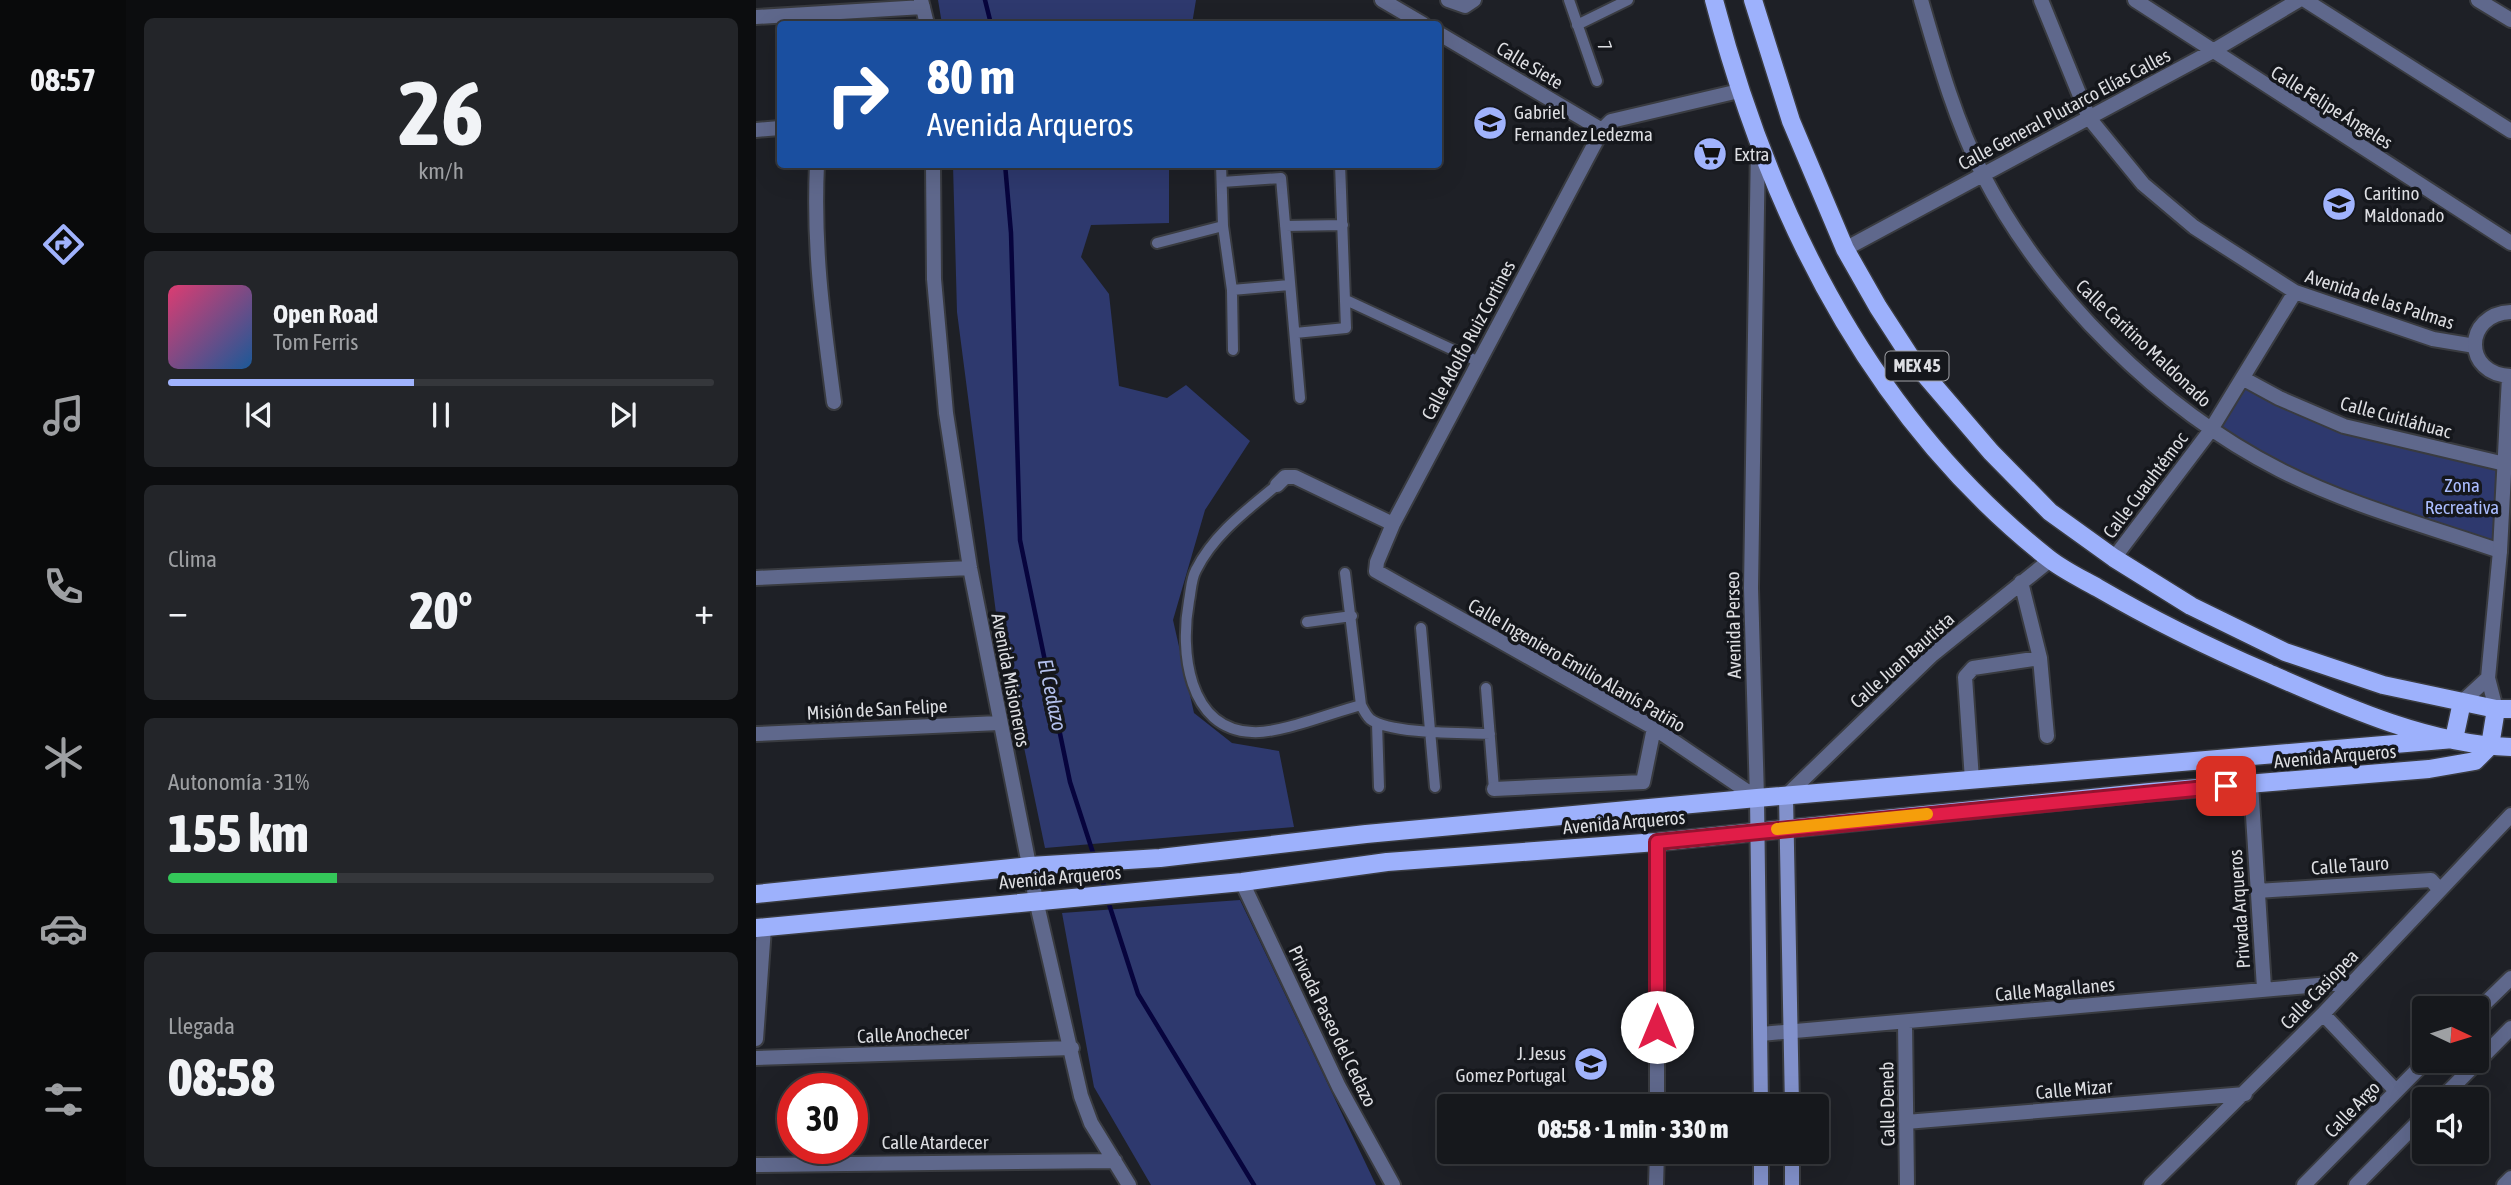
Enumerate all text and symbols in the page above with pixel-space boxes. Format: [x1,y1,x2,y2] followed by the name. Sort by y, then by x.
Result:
[1493,37,1567,93] street label: Calle Siete
[1593,38,1617,54] street label: 7
[1954,44,2174,174] street label: Calle General Plutarco Elías Calles
[927,48,1015,104] text: 80 m
[812,49,903,140] icon: right
[398,60,484,164] text: 26
[30,61,96,98] text: 08:57
[2267,61,2397,153] street label: Calle Felipe Ángeles
[1514,101,1653,145] place label: Gabriel Fernandez Ledezma
[1471,104,1509,142] school or university icon: Gabriel Fernandez Ledezma
[927,106,1133,143] text: Avenida Arqueros
[1691,135,1729,173] supermarket icon: Extra
[1734,143,1769,165] place label: Extra
[418,158,464,184] text: km/h
[2364,182,2444,226] place label: Caritino Maldonado
[2320,185,2358,223] school or university icon: Caritino Maldonado
[39,220,88,269] icon: directions
[1417,256,1519,423] street label: Calle Adolfo Ruiz Cortines
[2303,265,2457,334] street label: Avenida de las Palmas
[2072,275,2216,411] street label: Calle Caritino Maldonado
[273,299,378,329] text: Open Road
[273,329,358,355] text: Tom Ferris
[1886,352,1948,380] road number: MEX 45
[39,391,88,440] icon: music
[2338,392,2455,443] street label: Calle Cuitláhuac
[240,396,278,434] icon: previous
[422,396,460,434] icon: pause
[604,396,642,434] icon: next
[2098,427,2193,542] street label: Calle Cuauhtémoc
[2425,474,2499,518] park label: Zona Recreativa
[168,546,217,572] text: Clima
[39,562,88,611] icon: phone
[1721,571,1745,679] street label: Avenida Perseo
[409,580,473,640] text: 20°
[168,589,188,632] text: −
[694,589,714,632] text: +
[1464,594,1690,736] street label: Calle Ingeniero Emilio Alanís Patiño
[1845,608,1959,712] street label: Calle Juan Bautista
[987,611,1035,749] street label: Avenida Misioneros
[1034,657,1072,733] water label: El Cedazo
[806,694,948,724] street label: Misión de San Felipe
[39,733,88,782] icon: climate
[2273,740,2397,772] street label: Avenida Arqueros
[2196,756,2256,816] pin
[2207,767,2245,805] icon: arrive
[168,769,309,795] text: Autonomía · 31%
[168,803,309,863] text: 155 km
[1562,806,1686,838] street label: Avenida Arqueros
[2224,849,2254,969] street label: Privada Arqueros
[2310,851,2390,879] street label: Calle Tauro
[998,861,1122,893] street label: Avenida Arqueros
[39,904,88,953] icon: car
[1284,942,1382,1110] street label: Privada Paseo del Cedazo
[2276,945,2362,1033] street label: Calle Casiopea
[1994,973,2116,1005] street label: Calle Magallanes
[1620,990,1694,1064] position arrow
[2412,996,2488,1073] north arrow
[2412,996,2489,1164] map controls
[168,1013,235,1039] text: Llegada
[857,1021,970,1047] street label: Calle Anochecer
[1455,1042,1566,1086] place label: J. Jesus Gomez Portugal
[1572,1045,1610,1083] school or university icon: J. Jesus Gomez Portugal
[168,1047,275,1107] text: 08:58
[1875,1062,1899,1146] street label: Calle Deneb
[777,1073,868,1164] speed limit sign: 30
[39,1075,88,1124] icon: filters
[2035,1075,2114,1103] street label: Calle Mizar
[2320,1076,2384,1142] street label: Calle Argo
[2412,1087,2489,1164] button: sound
[1538,1114,1728,1144] text: 08:58 · 1 min · 330 m
[882,1131,989,1153] street label: Calle Atardecer

